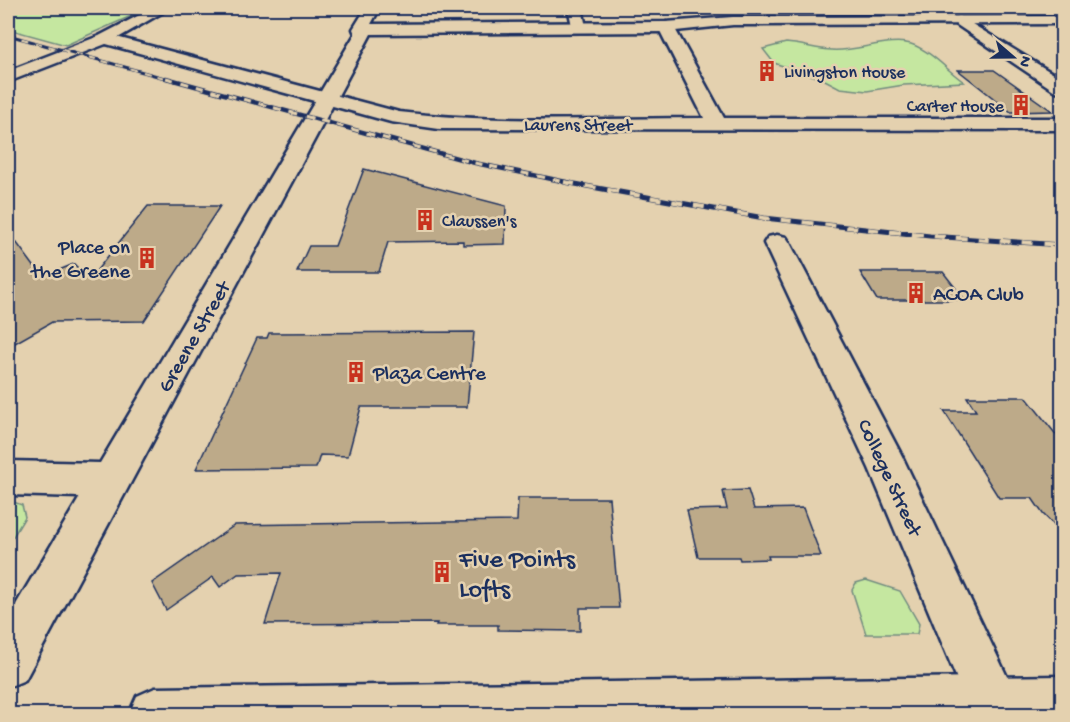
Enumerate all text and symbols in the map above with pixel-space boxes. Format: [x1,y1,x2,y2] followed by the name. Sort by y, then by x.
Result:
[983,27,1043,87] north arrow
[1013,53,1035,70] text: N
[755,59,779,83] building icon: Livingston House
[784,63,906,84] place label: Livingston House
[1009,93,1033,117] building icon: Carter House
[907,97,1005,118] place label: Carter House
[524,116,634,137] street label: Laurens Street
[413,208,437,232] building icon: Claussen's
[442,212,518,233] place label: Claussen's
[29,237,131,286] place label: Place on the Greene
[135,246,159,270] building icon: Place on the Greene
[154,276,239,398] street label: Greene Street
[904,281,928,305] building icon: ACOA Club
[933,284,1024,309] place label: ACOA Club
[344,360,368,384] building icon: Plaza Centre
[372,363,487,388] place label: Plaza Centre
[850,416,927,543] street label: College Street
[458,546,576,607] place label: Five Points Lofts
[430,560,454,584] building icon: Five Points Lofts

